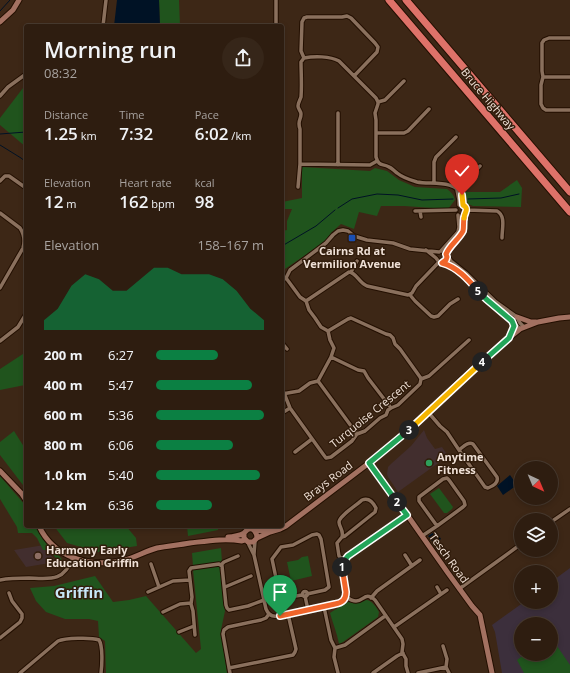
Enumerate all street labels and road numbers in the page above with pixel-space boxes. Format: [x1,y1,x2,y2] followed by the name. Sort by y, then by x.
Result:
[458,65,519,133] street label: Bruce Highway
[326,376,413,451] street label: Turquoise Crescent
[300,457,355,504] street label: Brays Road
[426,530,473,586] street label: Tesch Road

